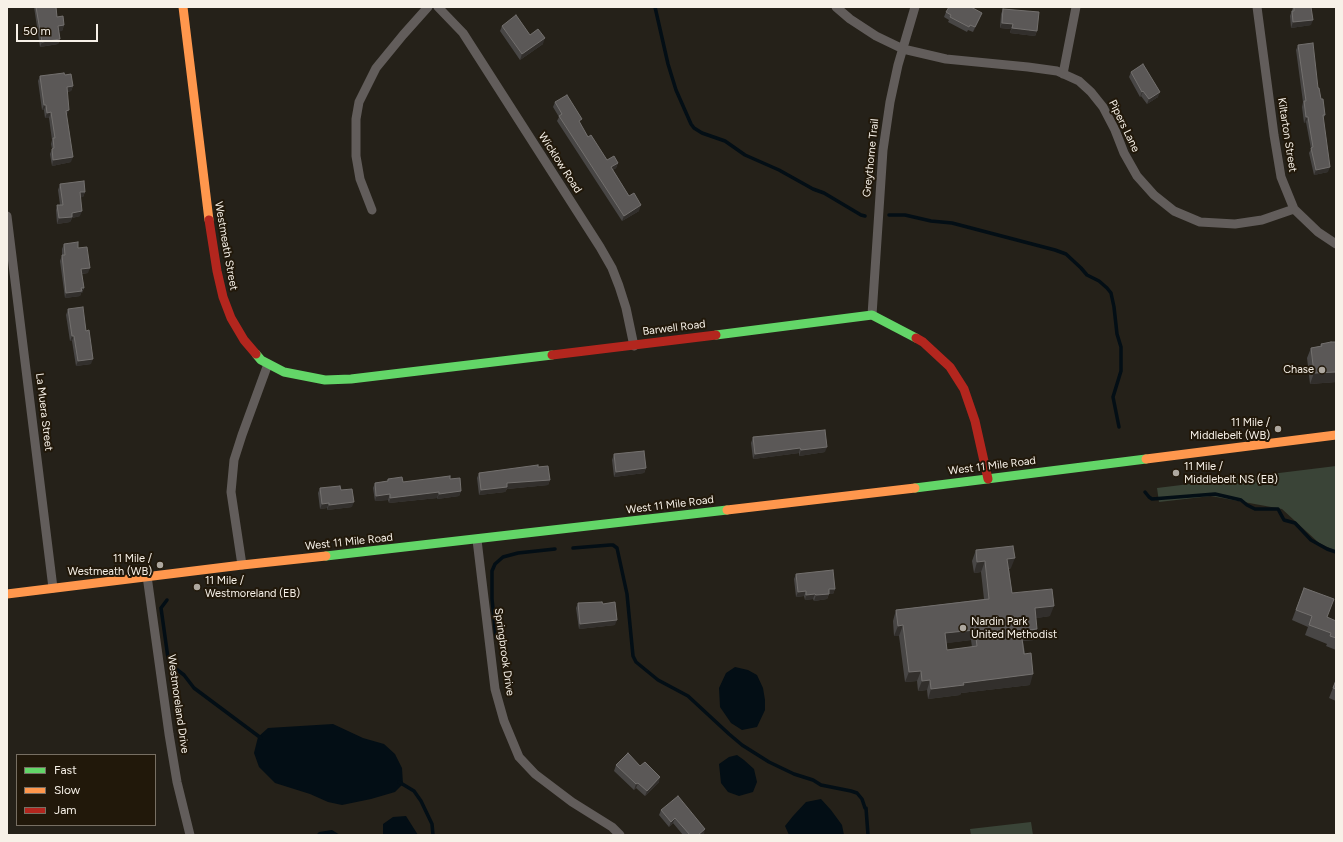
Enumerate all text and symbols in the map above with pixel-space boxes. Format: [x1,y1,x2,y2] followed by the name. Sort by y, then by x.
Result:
[18,16,100,42] scale bar
[23,24,51,38] text: 50 m
[1275,97,1299,173] street label: Kiltarton Street
[1106,98,1142,154] street label: Pipers Lane
[860,118,882,198] street label: Greythorne Trail
[535,130,585,196] street label: Wicklow Road
[212,200,240,292] street label: Westmeath Street
[642,318,706,338] street label: Barwell Road
[1283,363,1314,377] place label: Chase
[1317,365,1327,375] marker: Chase
[33,372,55,452] street label: La Muera Street
[1190,416,1270,442] place label: 11 Mile / Middlebelt (WB)
[1273,424,1283,434] marker: 11 Mile / Middlebelt (WB)
[947,454,1037,478] street label: West 11 Mile Road
[1184,460,1278,486] place label: 11 Mile / Middlebelt NS (EB)
[1171,468,1181,478] marker: 11 Mile / Middlebelt NS (EB)
[625,493,715,517] street label: West 11 Mile Road
[304,531,394,553] street label: West 11 Mile Road
[68,552,152,578] place label: 11 Mile / Westmeath (WB)
[155,560,165,570] marker: 11 Mile / Westmeath (WB)
[205,574,300,600] place label: 11 Mile / Westmoreland (EB)
[192,582,202,592] marker: 11 Mile / Westmoreland (EB)
[491,607,517,697] street label: Springbrook Drive
[971,615,1057,641] place label: Nardin Park United Methodist
[958,623,968,633] marker: Nardin Park United Methodist
[165,654,191,754] street label: Westmoreland Drive
[16,754,156,826] legend
[54,763,77,777] text: Fast
[54,783,80,797] text: Slow
[54,803,77,817] text: Jam

